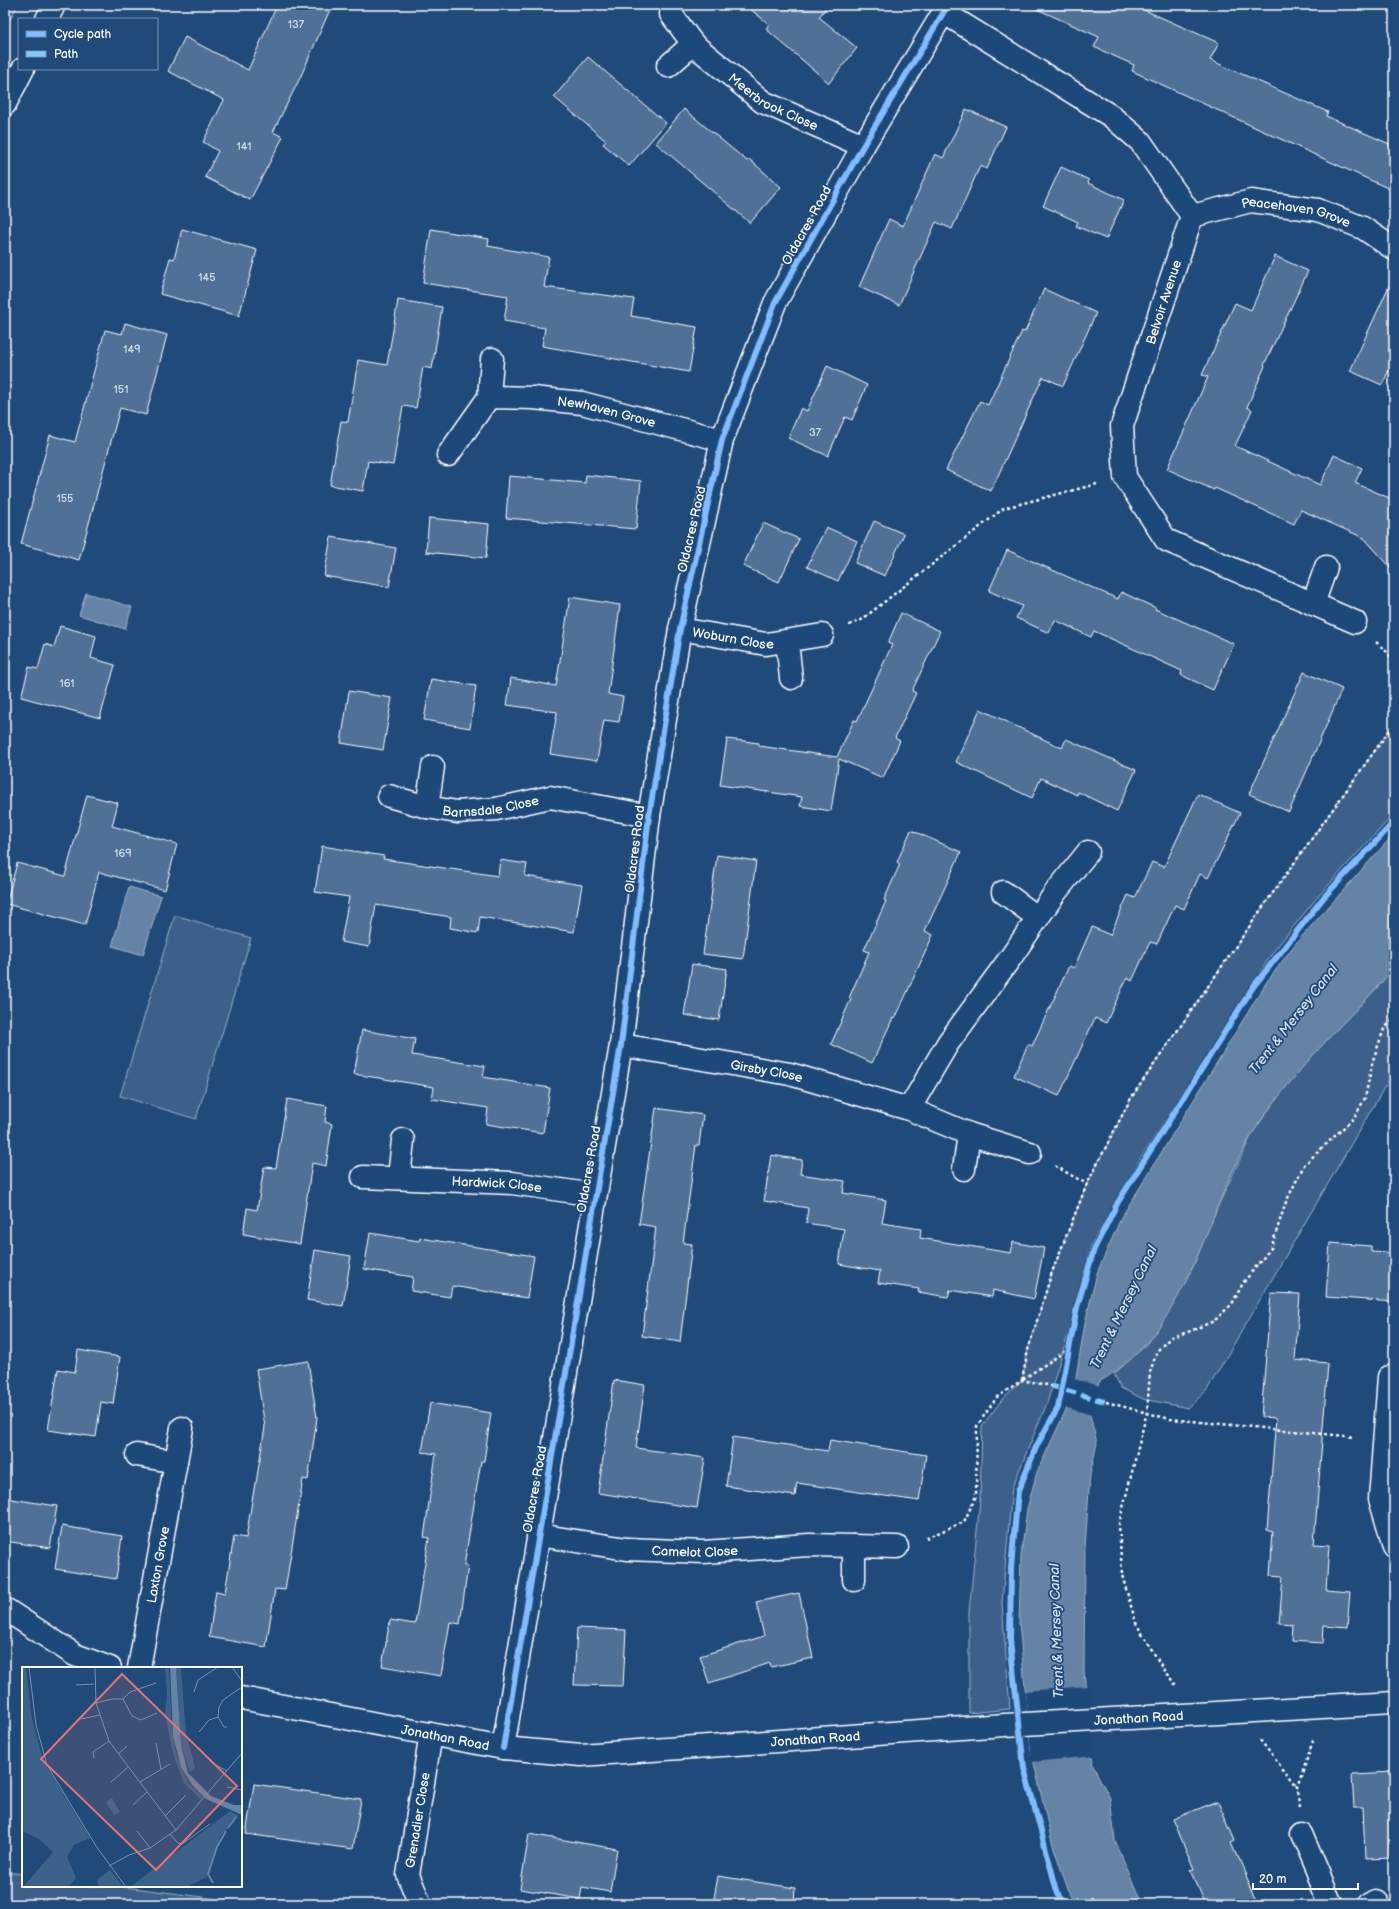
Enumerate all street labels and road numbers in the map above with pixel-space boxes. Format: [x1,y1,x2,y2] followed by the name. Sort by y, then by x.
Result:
[725,70,821,134] street label: Meerbrook Close
[779,183,835,268] street label: Oldacres Road
[1240,194,1353,231] street label: Peacehaven Grove
[1143,258,1185,347] street label: Belvoir Avenue
[557,394,658,431] street label: Newhaven Grove
[674,485,710,574] street label: Oldacres Road
[691,624,775,653] street label: Woburn Close
[441,793,541,821] street label: Barnsdale Close
[622,804,648,894] street label: Oldacres Road
[729,1057,805,1086] street label: Girsby Close
[573,1124,605,1214] street label: Oldacres Road
[451,1174,543,1196] street label: Hardwick Close
[519,1444,551,1534] street label: Oldacres Road
[144,1525,173,1604] street label: Laxton Grove
[651,1543,739,1561] street label: Camelot Close
[1094,1708,1184,1729] street label: Jonathan Road
[400,1722,491,1754] street label: Jonathan Road
[770,1728,861,1751] street label: Jonathan Road
[402,1771,434,1869] street label: Grenadier Close

